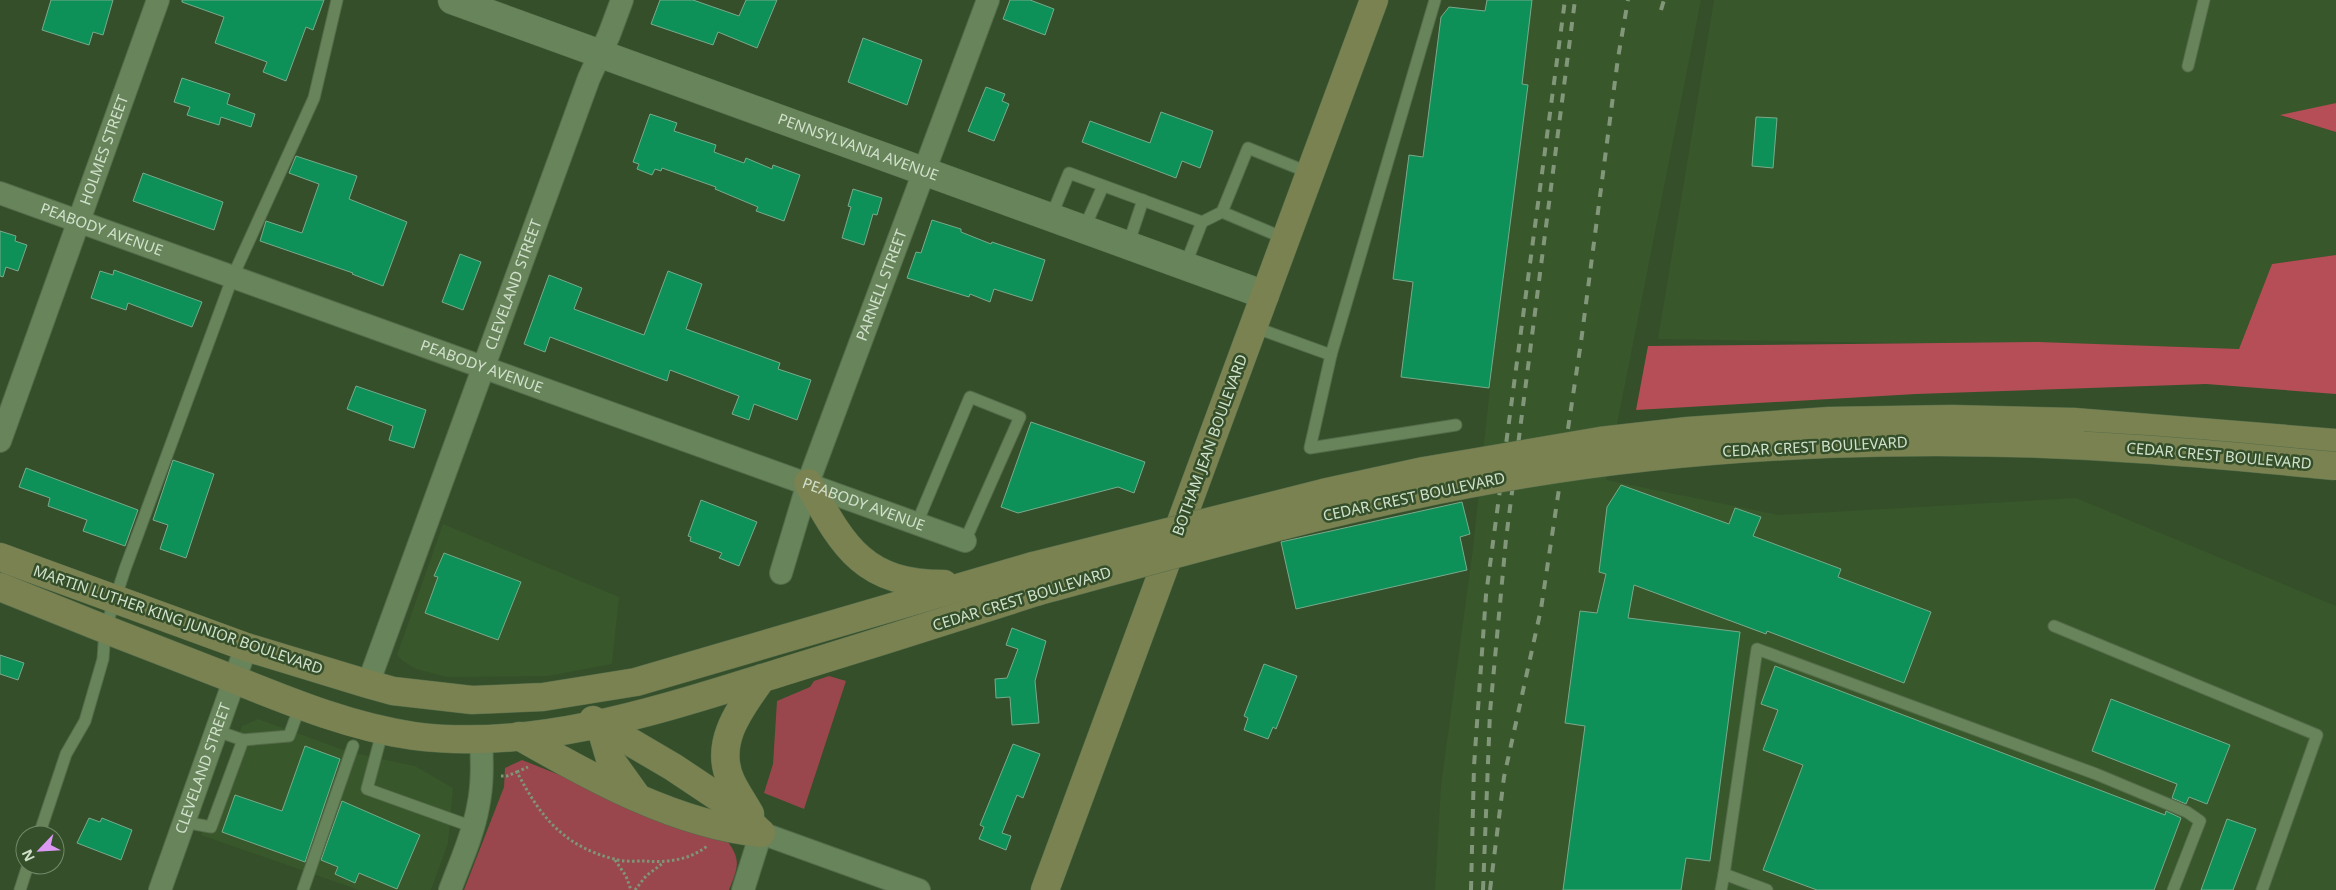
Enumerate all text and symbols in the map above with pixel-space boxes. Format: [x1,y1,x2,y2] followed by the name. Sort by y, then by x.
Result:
[74,91,132,208] street label: HOLMES STREET
[775,108,942,185] street label: PENNSYLVANIA AVENUE
[38,197,166,260] street label: PEABODY AVENUE
[480,216,546,353] street label: CLEVELAND STREET
[851,226,911,344] street label: PARNELL STREET
[418,334,546,397] street label: PEABODY AVENUE
[1167,351,1251,538] street label: BOTHAM JEAN BOULEVARD
[1722,431,1908,461] street label: CEDAR CREST BOULEVARD
[2126,437,2313,473] street label: CEDAR CREST BOULEVARD
[1321,467,1507,525] street label: CEDAR CREST BOULEVARD
[800,472,928,535] street label: PEABODY AVENUE
[31,560,326,678] street label: MARTIN LUTHER KING JUNIOR BOULEVARD
[930,561,1114,635] street label: CEDAR CREST BOULEVARD
[170,699,235,836] street label: CLEVELAND STREET
[15,825,65,875] north arrow
[17,847,39,865] text: N

